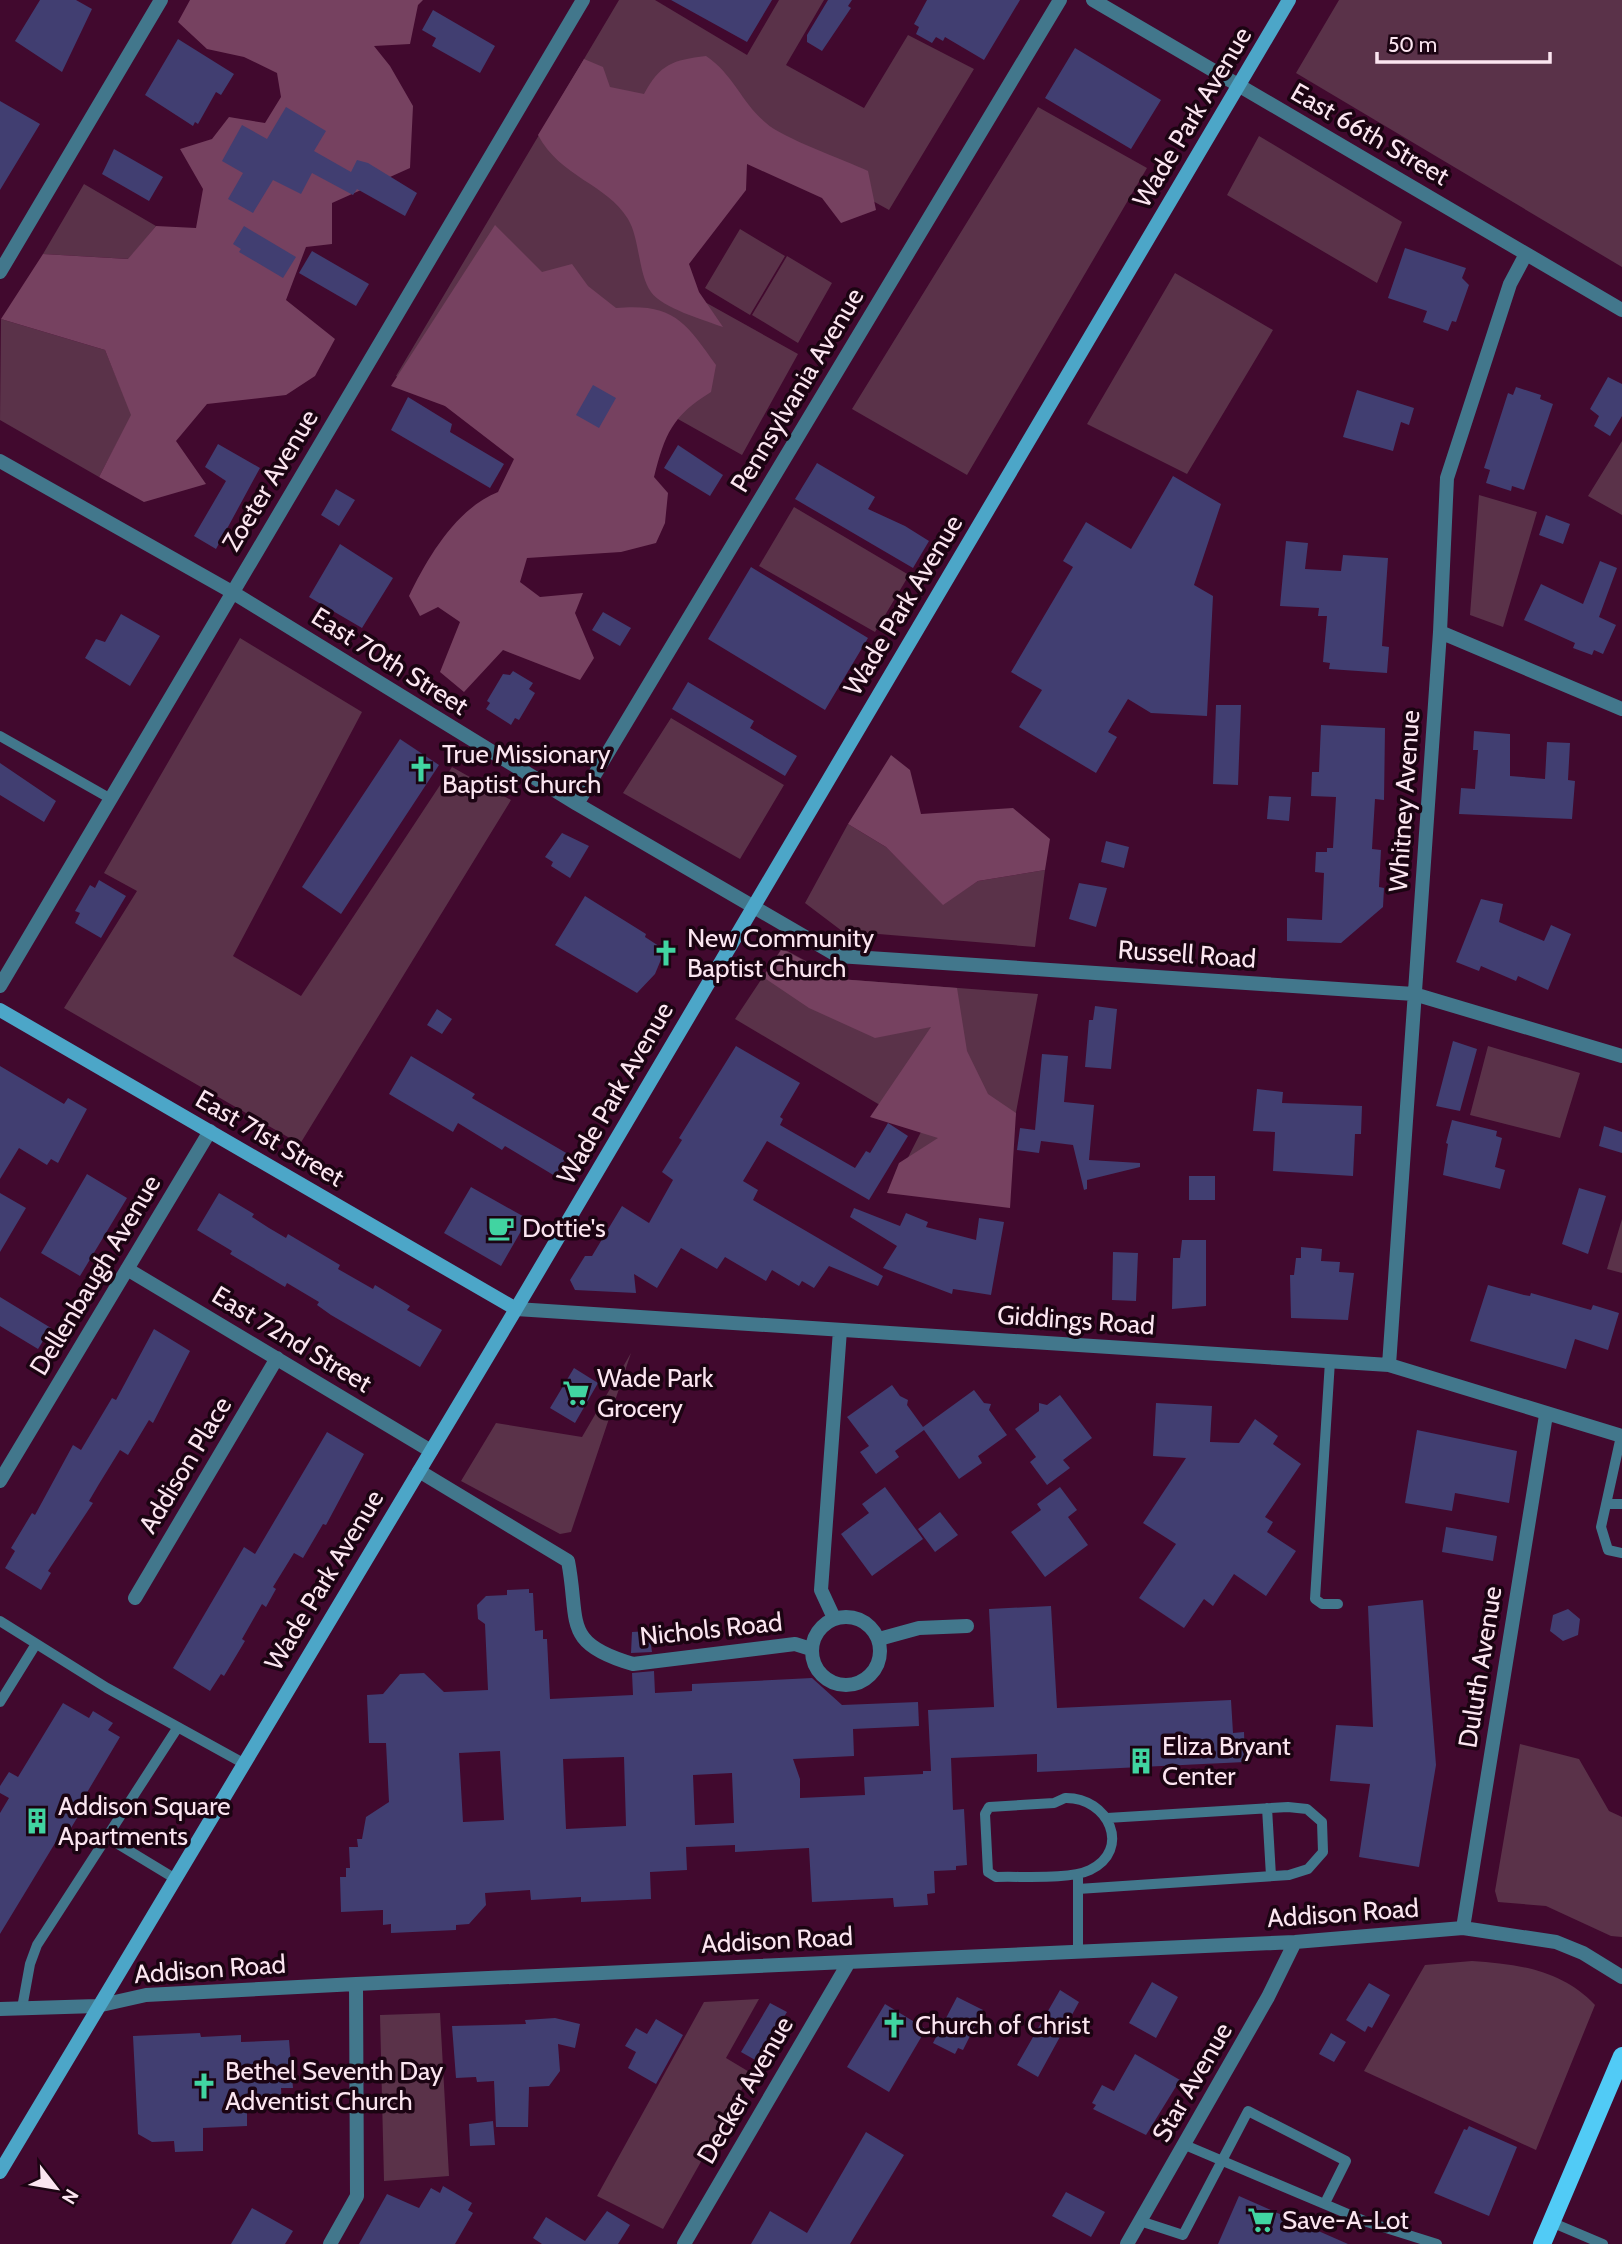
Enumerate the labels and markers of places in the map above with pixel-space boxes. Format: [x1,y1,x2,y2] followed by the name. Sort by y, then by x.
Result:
[442,738,611,800] place label: True Missionary Baptist Church
[406,754,436,784] church icon: True Missionary Baptist Church
[687,922,874,984] place label: New Community Baptist Church
[651,938,681,968] church icon: New Community Baptist Church
[522,1212,606,1244] place label: Dottie's
[486,1213,516,1243] cafe icon: Dottie's
[597,1362,714,1424] place label: Wade Park Grocery
[561,1378,591,1408] supermarket icon: Wade Park Grocery
[1162,1730,1291,1792] place label: Eliza Bryant Center
[1126,1746,1156,1776] building icon: Eliza Bryant Center
[58,1790,231,1852] place label: Addison Square Apartments
[22,1806,52,1836] building icon: Addison Square Apartments
[915,2009,1091,2041] place label: Church of Christ
[879,2010,909,2040] church icon: Church of Christ
[225,2055,443,2117] place label: Bethel Seventh Day Adventist Church
[189,2071,219,2101] church icon: Bethel Seventh Day Adventist Church
[1282,2204,1409,2236] place label: Save-A-Lot
[1246,2205,1276,2235] supermarket icon: Save-A-Lot

